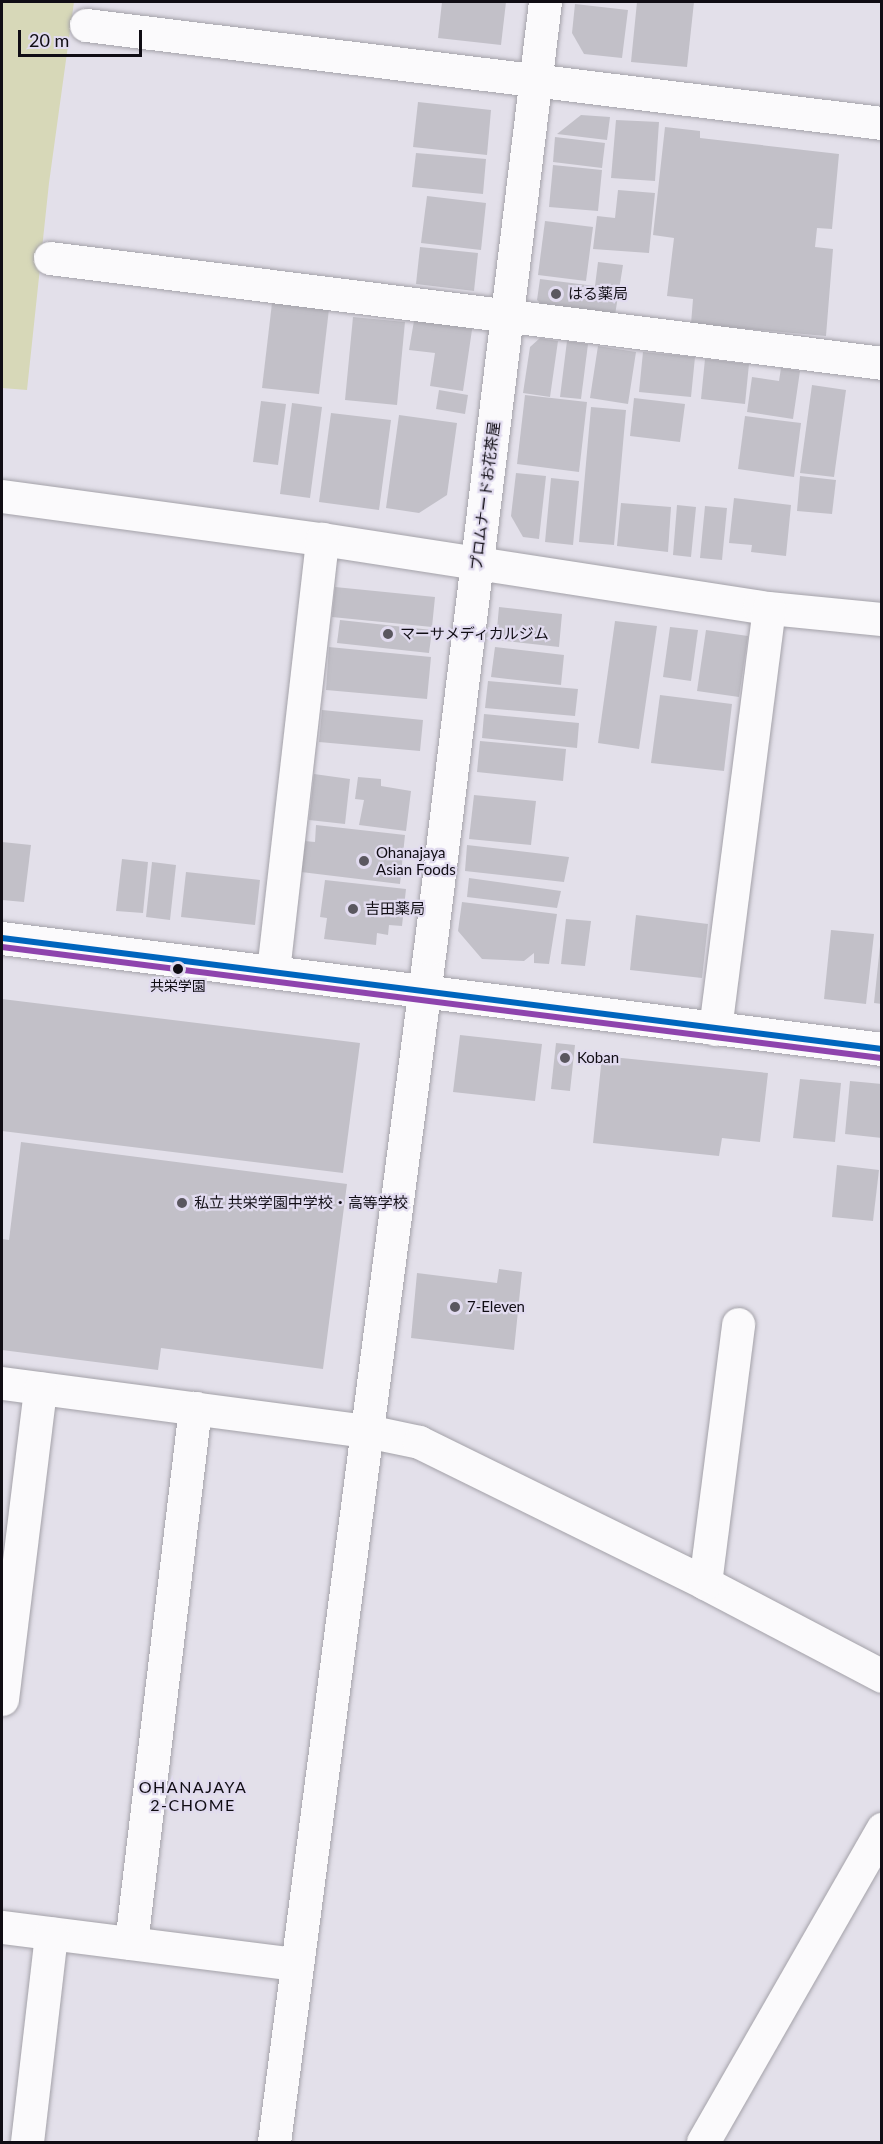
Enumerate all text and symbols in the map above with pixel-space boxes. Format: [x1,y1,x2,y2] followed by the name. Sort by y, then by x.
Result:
[21,18,146,56] scale bar
[29,29,69,51] text: 20 m
[568,285,628,303] place label: はる薬局
[549,287,563,301] marker: はる薬局
[467,420,503,572] street label: プロムナードお花茶屋
[400,625,550,643] place label: マーサメディカルジム
[381,627,395,641] marker: マーサメディカルジム
[376,843,456,878] place label: Ohanajaya Asian Foods
[357,854,371,868] marker: Ohanajaya Asian Foods
[365,900,425,918] place label: 吉田薬局
[346,902,360,916] marker: 吉田薬局
[172,963,184,975] marker: 共栄学園
[150,978,206,994] place label: 共栄学園
[577,1049,619,1067] place label: Koban
[558,1051,572,1065] marker: Koban
[194,1194,408,1212] place label: 私立 共栄学園中学校・高等学校
[175,1196,189,1210] marker: 私立 共栄学園中学校・高等学校
[467,1298,525,1316] place label: 7-Eleven
[448,1300,462,1314] marker: 7-Eleven
[139,1777,247,1815] district label: OHANAJAYA 2-CHOME

